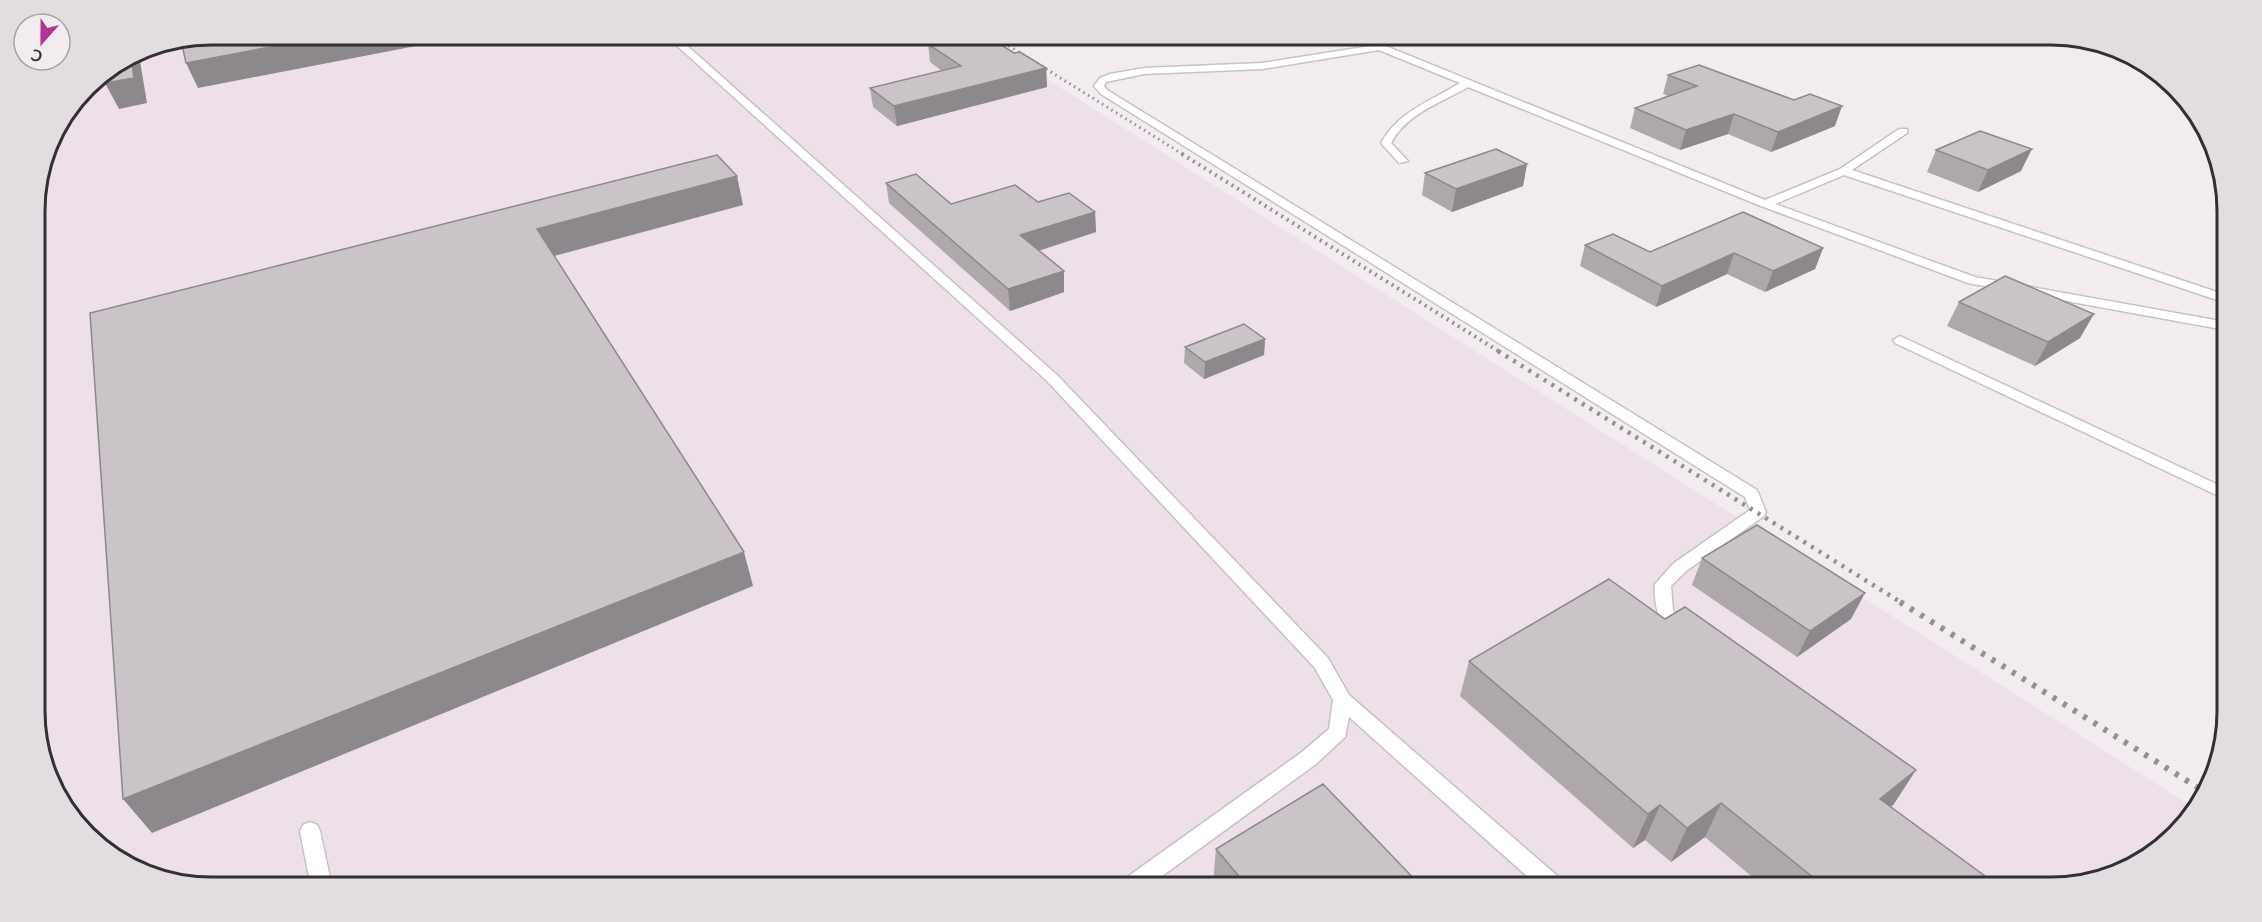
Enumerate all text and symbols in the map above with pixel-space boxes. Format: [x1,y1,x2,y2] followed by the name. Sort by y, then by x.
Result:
[12,12,72,72] north arrow
[28,46,45,67] text: С

